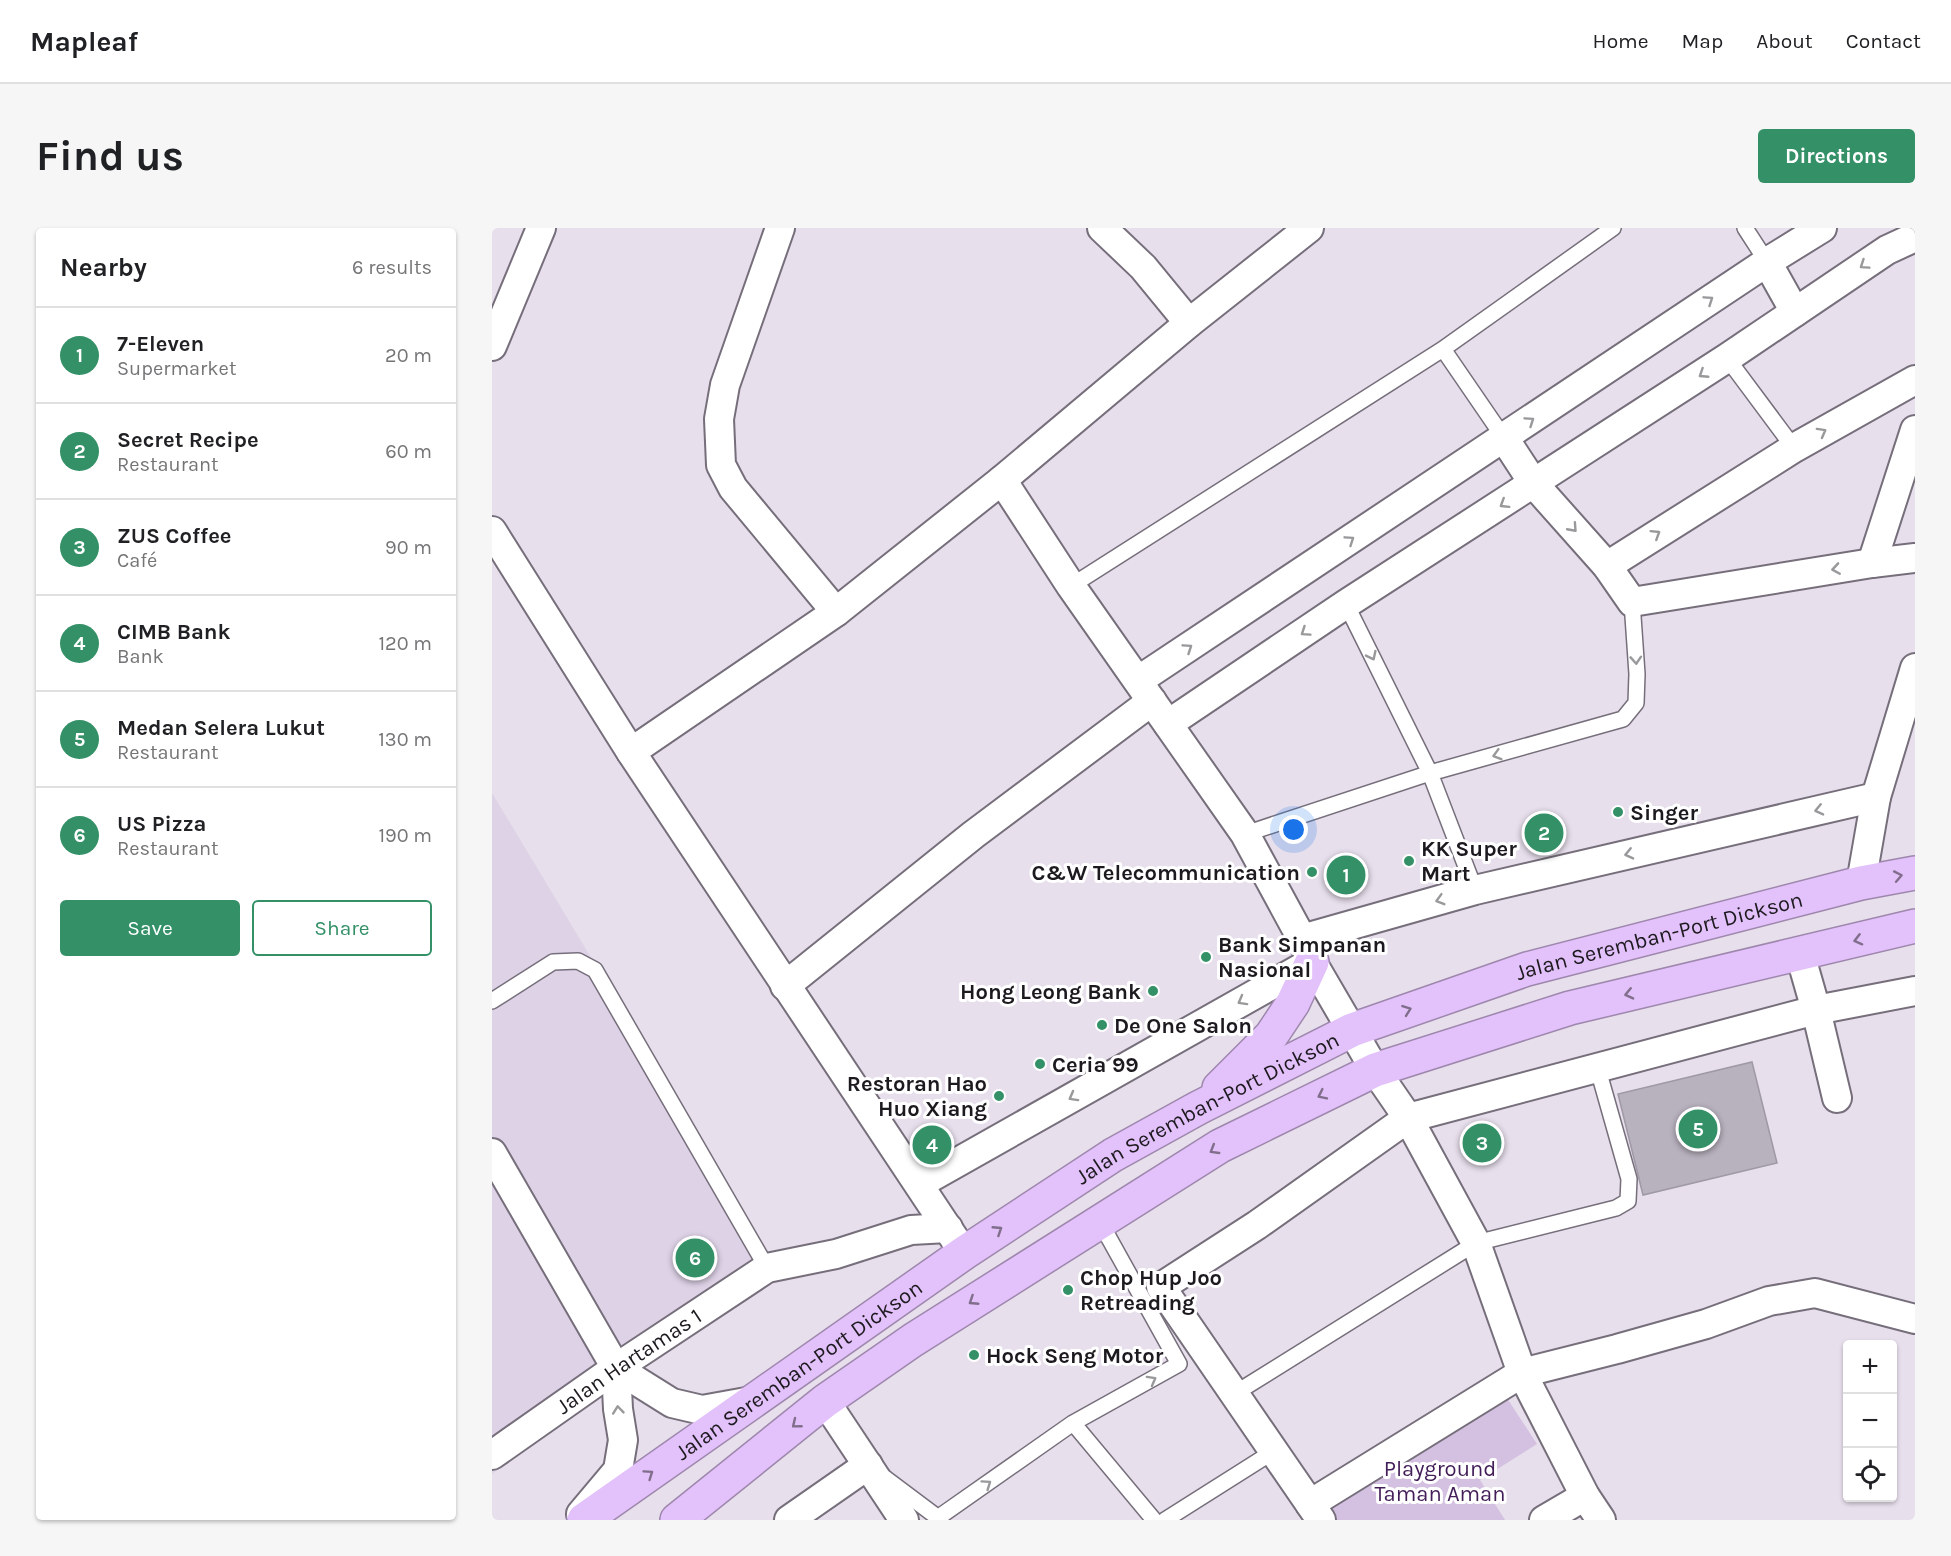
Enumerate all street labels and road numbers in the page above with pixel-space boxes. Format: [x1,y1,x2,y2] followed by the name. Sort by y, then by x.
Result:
[1512,887,1806,986] street label: Jalan Seremban-Port Dickson
[1071,1027,1344,1190] street label: Jalan Seremban-Port Dickson
[670,1275,927,1466] street label: Jalan Seremban-Port Dickson
[551,1303,707,1420] street label: Jalan Hartamas 1

